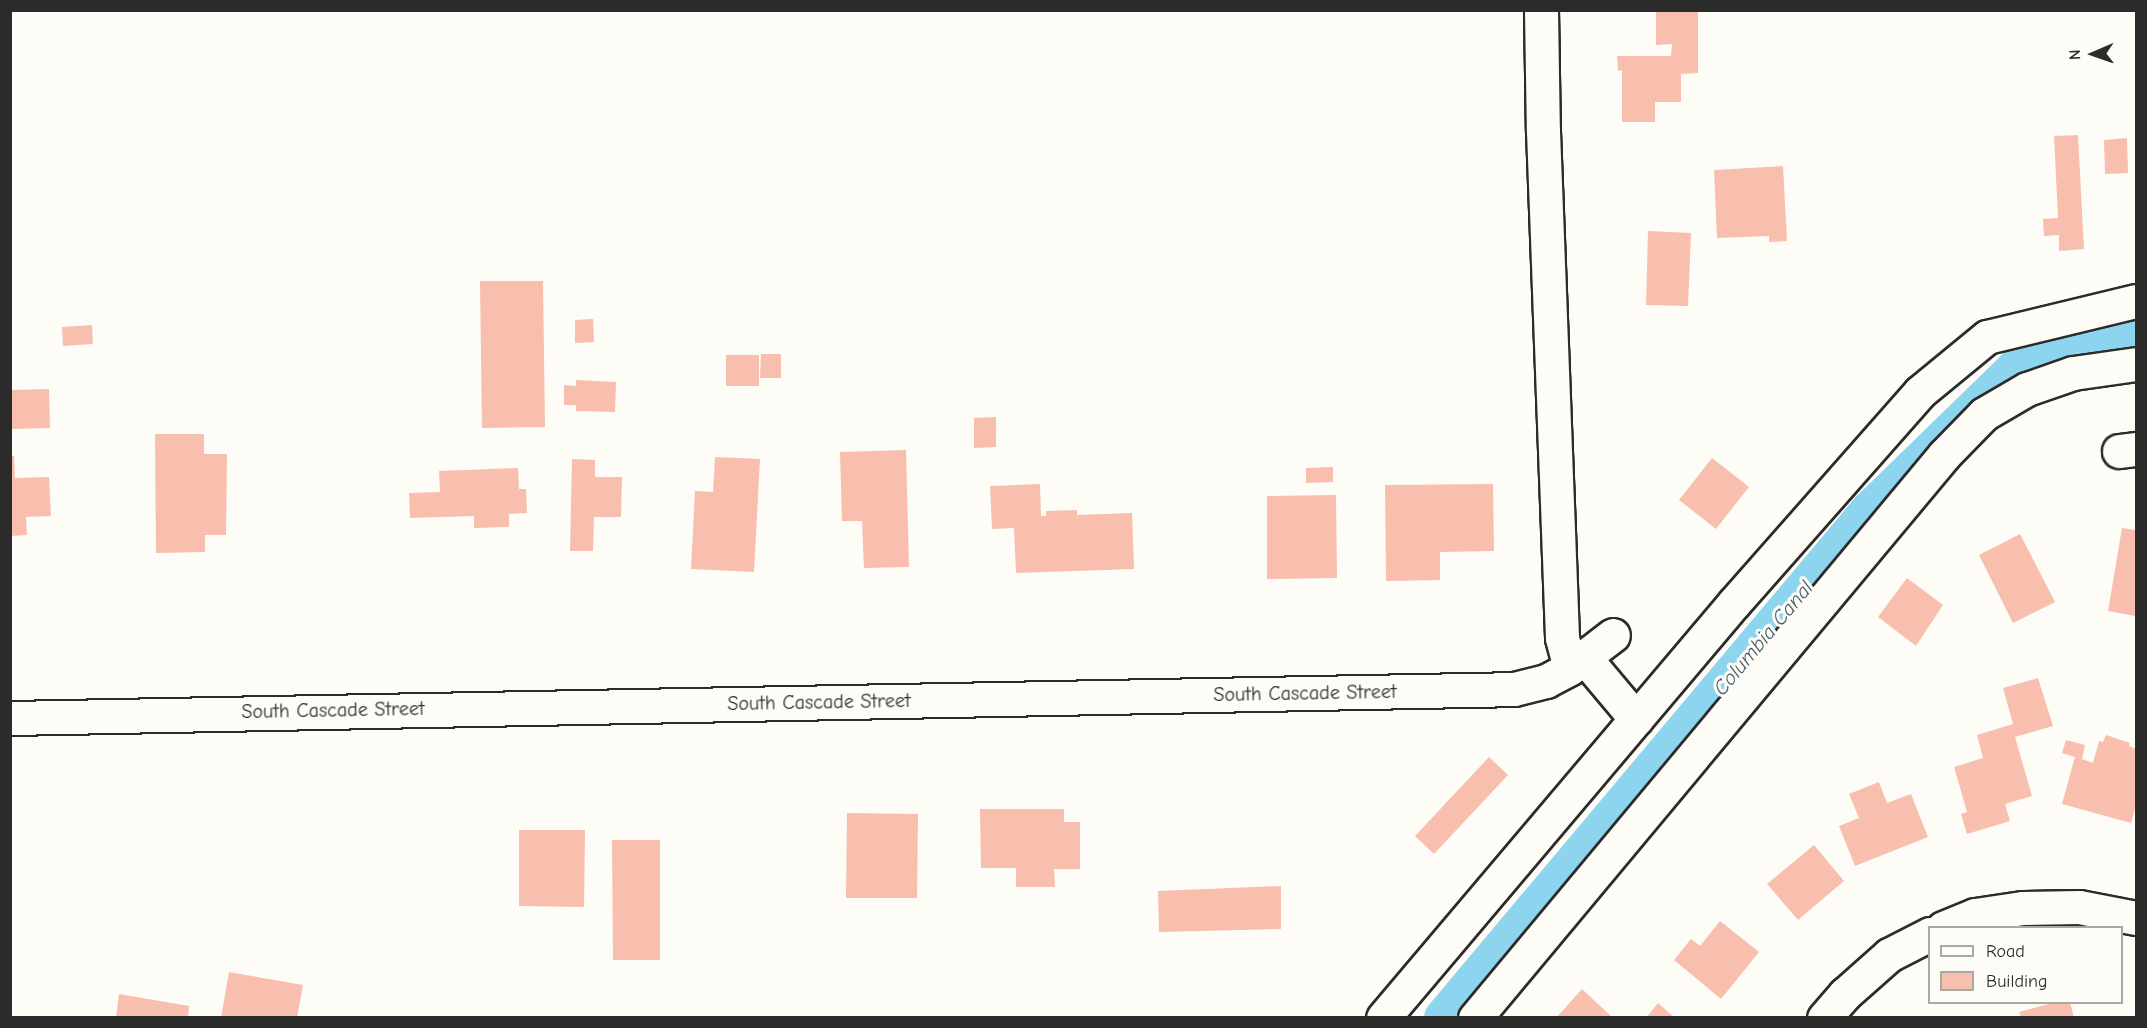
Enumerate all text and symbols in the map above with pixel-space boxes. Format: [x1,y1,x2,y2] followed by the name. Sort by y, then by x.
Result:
[2063,24,2123,84] north arrow
[2066,49,2084,60] text: N
[1708,576,1818,700] water label: Columbia Canal
[1213,679,1397,707] street label: South Cascade Street
[727,688,911,716] street label: South Cascade Street
[241,696,425,724] street label: South Cascade Street
[1928,926,2123,1004] legend
[1986,941,2025,962] text: Road
[1986,971,2048,992] text: Building

